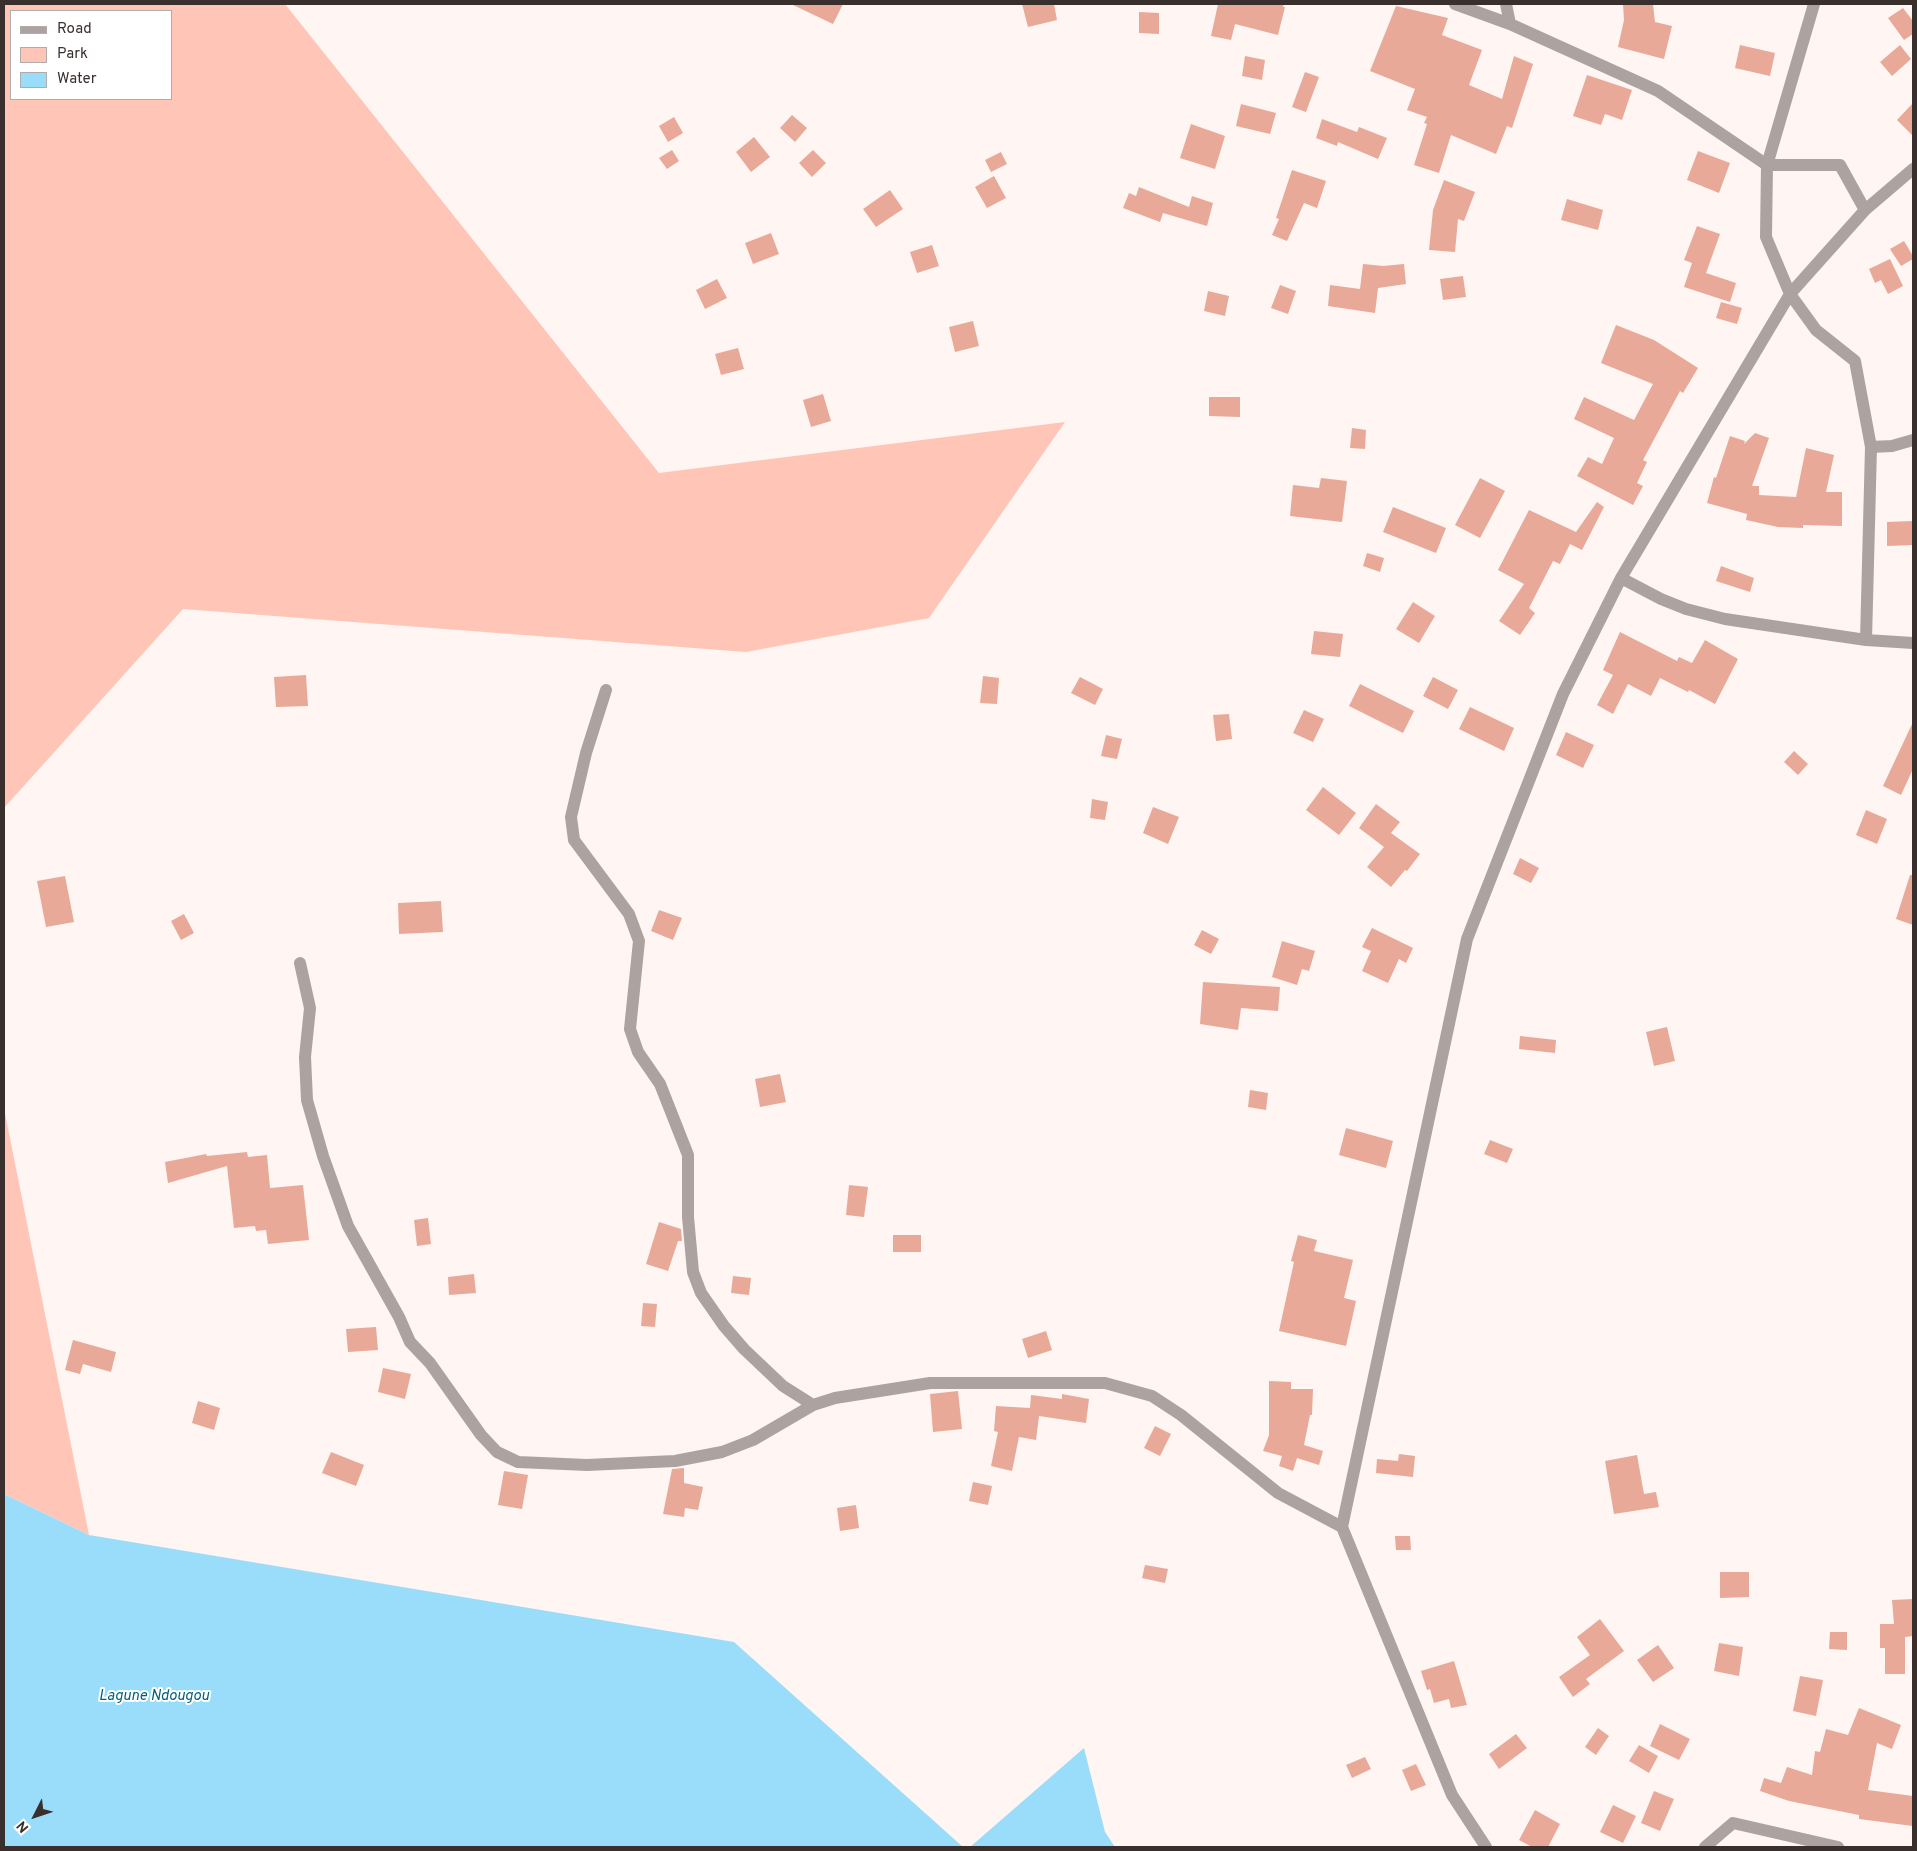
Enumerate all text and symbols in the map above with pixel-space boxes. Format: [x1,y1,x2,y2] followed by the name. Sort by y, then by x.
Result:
[10,10,172,100] legend
[57,20,92,39] text: Road
[57,45,88,64] text: Park
[57,70,96,89] text: Water
[99,1688,209,1706] water label: Lagune Ndougou
[10,1791,60,1841] north arrow
[14,1817,33,1836] text: N

